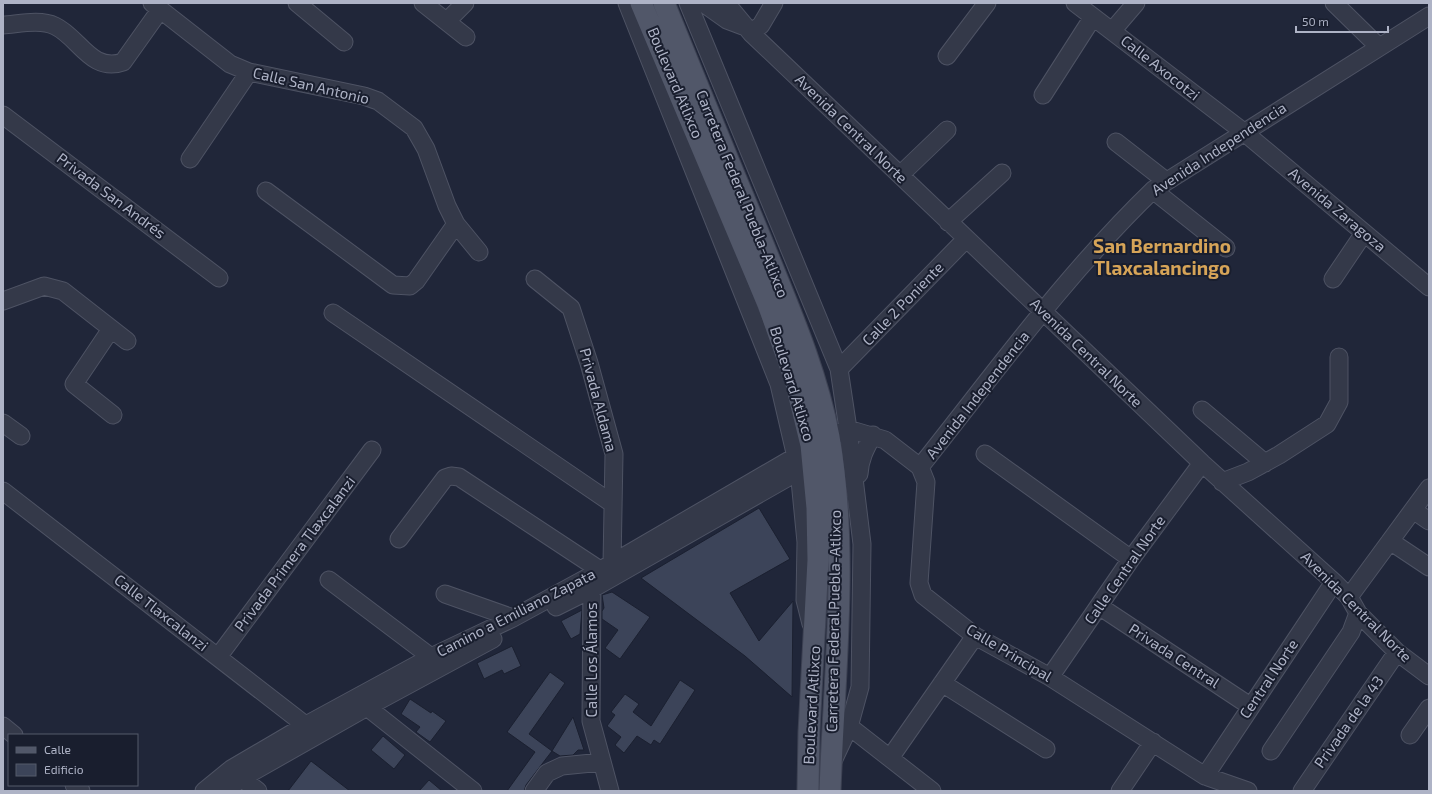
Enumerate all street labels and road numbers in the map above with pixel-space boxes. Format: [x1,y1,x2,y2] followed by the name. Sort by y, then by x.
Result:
[644,24,707,141] street label: Boulevard Atlixco
[1118,31,1204,104] street label: Calle Axocotzi
[251,63,371,107] street label: Calle San Antonio
[792,70,912,187] street label: Avenida Central Norte
[693,87,793,300] street label: Carretera Federal Puebla-Atlixco
[1148,98,1289,198] street label: Avenida Independencia
[54,148,169,242] street label: Privada San Andrés
[1285,163,1390,255] street label: Avenida Zaragoza
[858,258,947,349] street label: Calle 2 Poniente
[1027,294,1147,411] street label: Avenida Central Norte
[767,324,819,443] street label: Boulevard Atlixco
[922,327,1033,462] street label: Avenida Independencia
[576,346,621,454] street label: Privada Aldama
[230,472,358,634] street label: Privada Primera Tlaxcalanzi
[822,510,844,732] street label: Carretera Federal Puebla-Atlixco
[1080,512,1168,627] street label: Calle Central Norte
[1298,547,1416,665] street label: Avenida Central Norte
[433,564,598,660] street label: Camino a Emiliano Zapata
[111,570,212,654] street label: Calle Tlaxcalanzi
[582,602,600,718] street label: Calle Los Álamos
[963,619,1056,685] street label: Calle Principal
[1126,619,1224,691] street label: Privada Central
[1235,635,1301,721] street label: Central Norte
[799,645,823,765] street label: Boulevard Atlixco
[1310,672,1387,771] street label: Privada de la 43

